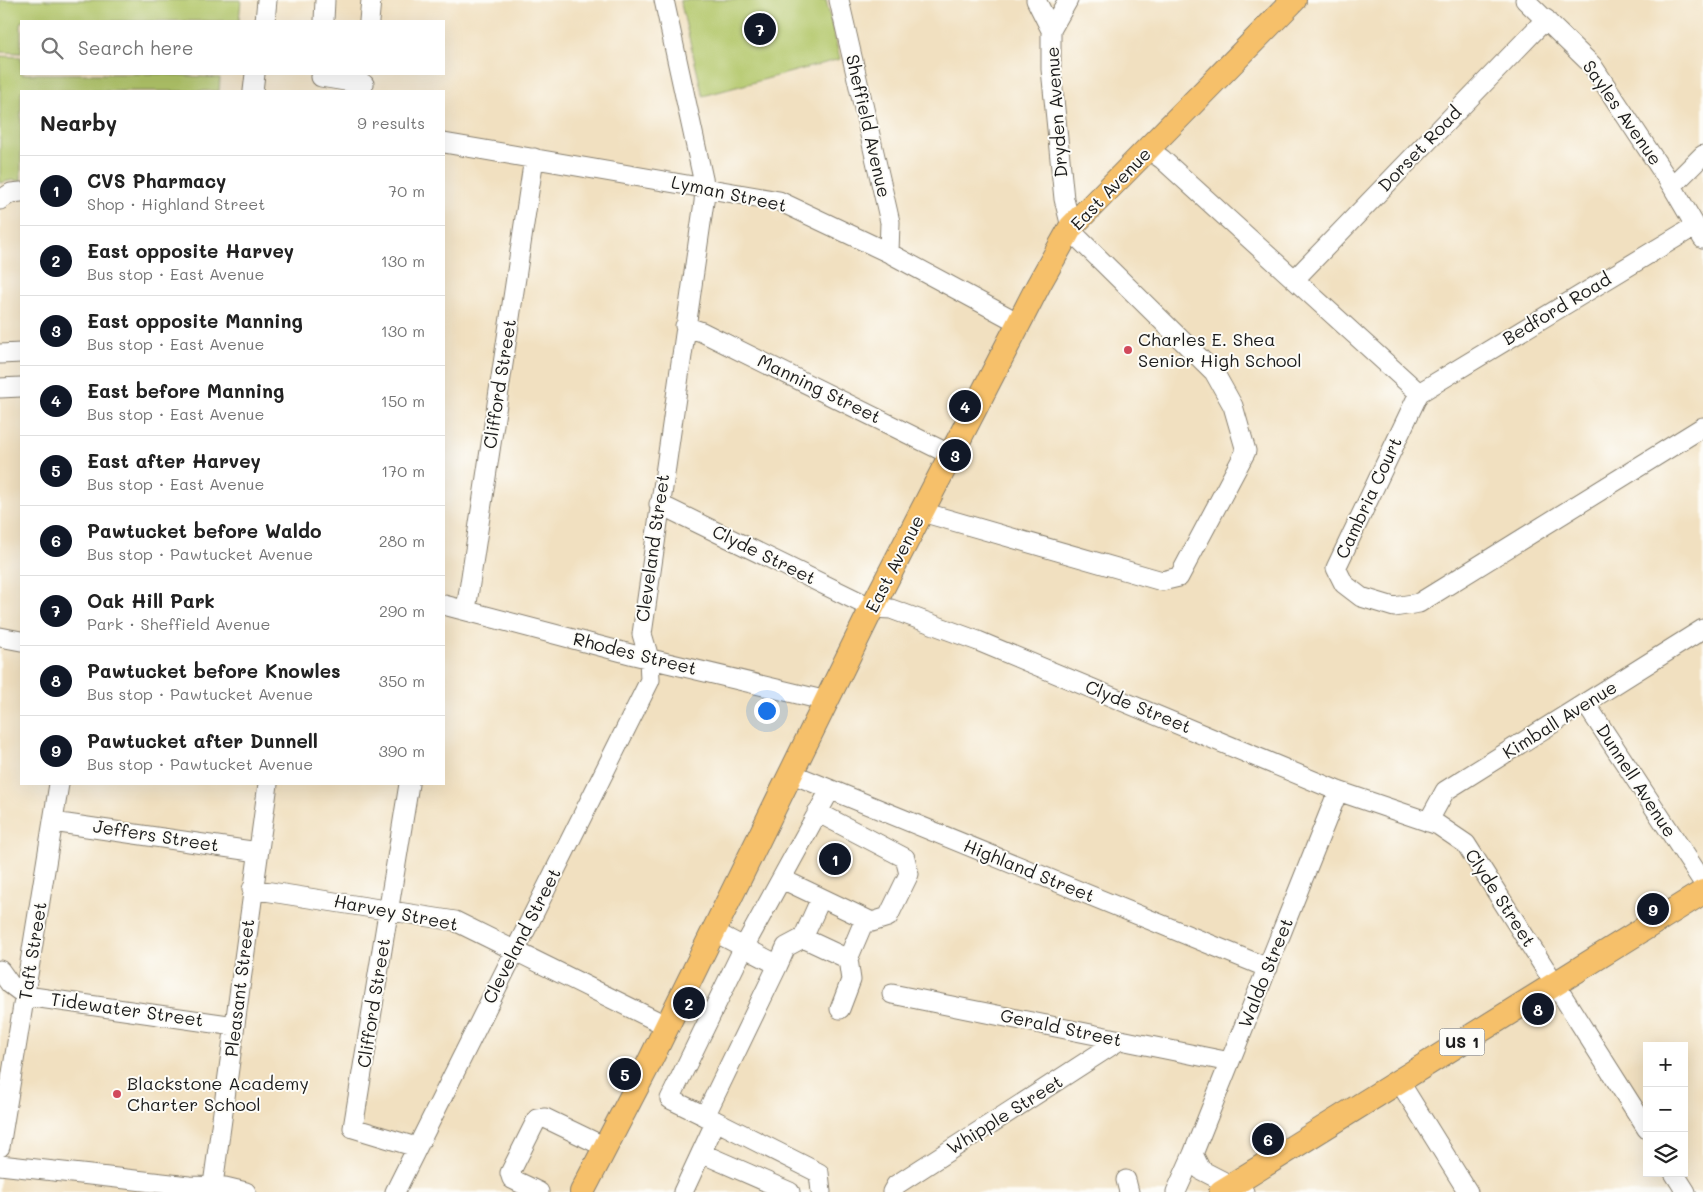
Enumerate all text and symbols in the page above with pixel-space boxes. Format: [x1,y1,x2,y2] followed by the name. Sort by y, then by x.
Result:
[744,10,776,48] pin: 7
[20,20,445,75] search box
[38,34,66,62] icon: search
[78,35,194,60] text: Search here
[1039,46,1073,178] street label: Dryden Avenue
[841,52,897,200] street label: Sheffield Avenue
[1578,55,1668,170] street label: Sayles Avenue
[1372,100,1466,196] street label: Dorset Road
[40,109,117,136] text: Nearby
[357,112,425,133] text: 9 results
[1065,142,1156,235] street label: East Avenue
[87,168,226,193] text: CVS Pharmacy
[669,169,789,217] street label: Lyman Street
[52,180,60,201] text: 1
[388,180,425,201] text: 70 m
[87,193,265,214] text: Shop · Highland Street
[87,238,294,263] text: East opposite Harvey
[52,250,60,271] text: 2
[381,250,425,271] text: 130 m
[87,263,264,284] text: Bus stop · East Avenue
[1498,266,1615,350] street label: Bedford Road
[87,308,303,333] text: East opposite Manning
[477,317,521,450] street label: Clifford Street
[51,320,61,341] text: 3
[381,320,425,341] text: 130 m
[1138,327,1302,372] place label: Charles E. Shea Senior High School
[87,333,264,354] text: Bus stop · East Avenue
[1122,344,1134,356] marker: Charles E. Shea Senior High School
[754,348,885,428] street label: Manning Street
[87,378,284,403] text: East before Manning
[949,387,981,425] pin: 4
[51,390,61,411] text: 4
[381,390,425,411] text: 150 m
[87,403,264,424] text: Bus stop · East Avenue
[1329,433,1407,562] street label: Cambria Court
[939,436,971,474] pin: 3
[87,448,261,473] text: East after Harvey
[51,460,61,481] text: 5
[381,460,425,481] text: 170 m
[630,472,674,623] street label: Cleveland Street
[87,473,264,494] text: Bus stop · East Avenue
[859,511,929,616] street label: East Avenue
[87,518,321,543] text: Pawtucket before Waldo
[709,519,820,590] street label: Clyde Street
[51,530,61,551] text: 6
[379,530,425,551] text: 280 m
[87,543,313,564] text: Bus stop · Pawtucket Avenue
[87,588,215,613] text: Oak Hill Park
[52,600,60,621] text: 7
[379,600,425,621] text: 290 m
[87,613,270,634] text: Park · Sheffield Avenue
[571,626,700,680] street label: Rhodes Street
[87,658,341,683] text: Pawtucket before Knowles
[51,670,61,691] text: 8
[379,670,425,691] text: 350 m
[1082,674,1195,738] street label: Clyde Street
[1498,674,1621,764] street label: Kimball Avenue
[87,683,313,704] text: Bus stop · Pawtucket Avenue
[754,698,780,724] your location
[1591,719,1682,842] street label: Dunnell Avenue
[87,728,318,753] text: Pawtucket after Dunnell
[51,740,61,761] text: 9
[378,740,425,761] text: 390 m
[87,753,313,774] text: Bus stop · Pawtucket Avenue
[92,813,221,857] street label: Jeffers Street
[960,833,1098,907] street label: Highland Street
[819,840,851,878] pin: 1
[1460,844,1542,951] street label: Clyde Street
[477,864,566,1008] street label: Cleveland Street
[332,888,460,936] street label: Harvey Street
[1637,890,1669,928] pin: 9
[12,900,52,1002] street label: Taft Street
[1232,914,1298,1031] street label: Waldo Street
[219,918,259,1058] street label: Pleasant Street
[351,936,395,1069] street label: Clifford Street
[673,984,705,1022] pin: 2
[49,986,205,1032] street label: Tidewater Street
[1522,990,1554,1028] pin: 8
[998,1002,1124,1052] street label: Gerald Street
[1440,1028,1484,1056] road number: US 1
[1643,1042,1688,1177] map controls
[1643,1042,1688,1087] button: +
[609,1055,641,1093] pin: 5
[942,1069,1067,1159] street label: Whipple Street
[127,1071,309,1116] place label: Blackstone Academy Charter School
[1643,1087,1688,1132] button: −
[111,1088,123,1100] marker: Blackstone Academy Charter School
[1252,1120,1284,1158] pin: 6
[1643,1132,1688,1177] button: layers

